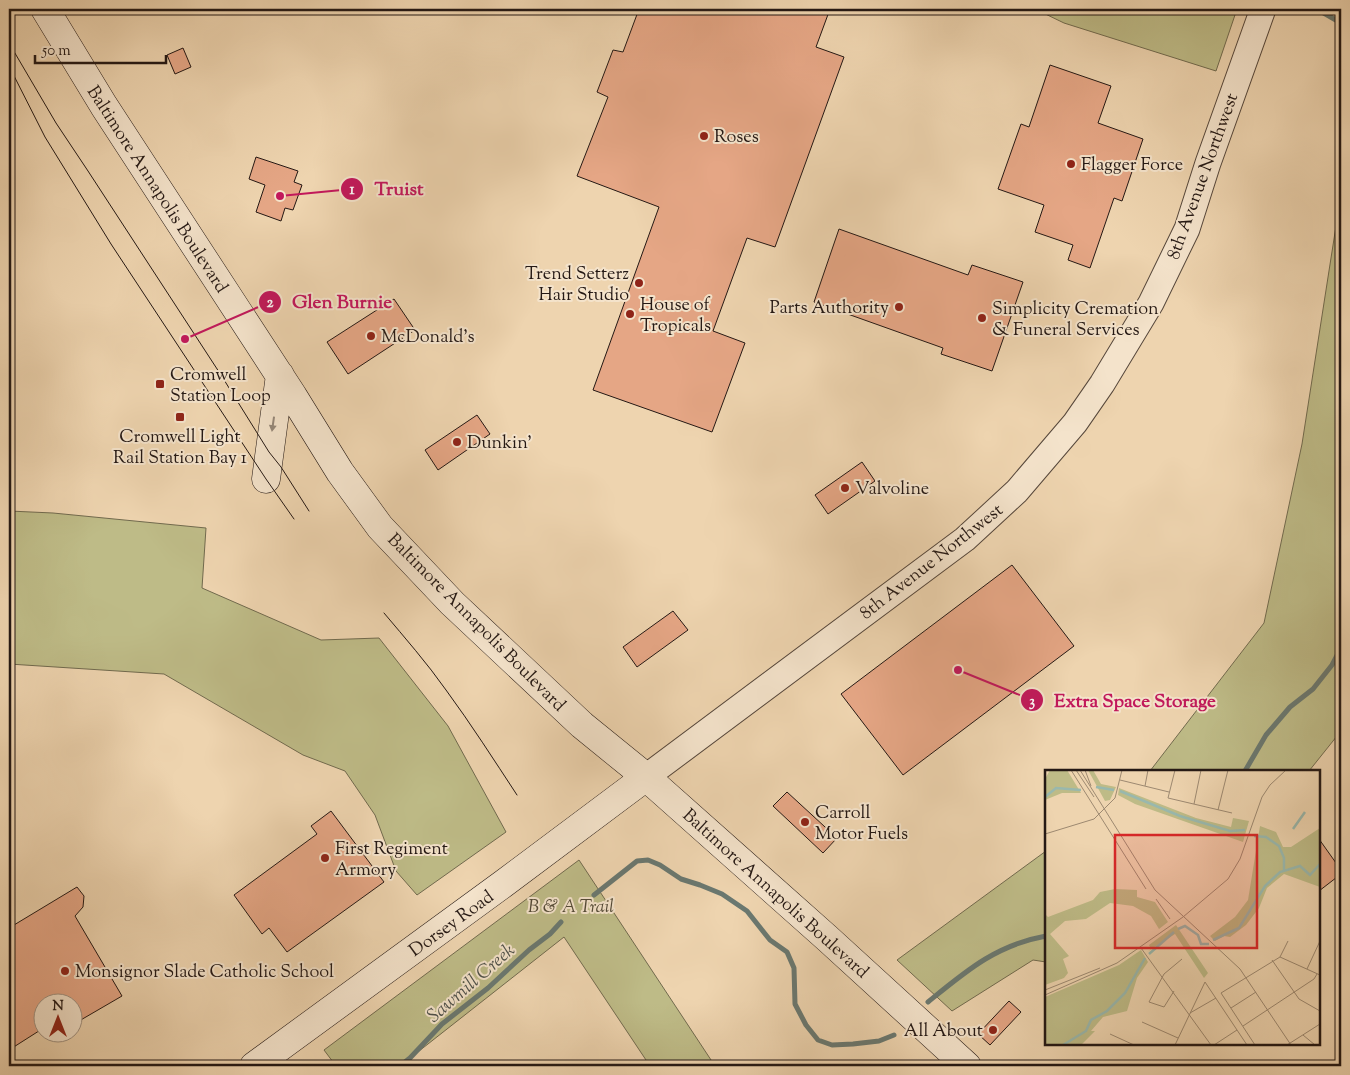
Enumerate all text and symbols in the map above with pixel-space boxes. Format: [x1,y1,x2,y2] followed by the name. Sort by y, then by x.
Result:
[35,32,166,64] scale bar
[41,41,71,62] text: 50 m
[79,81,233,299] street label: Baltimore Annapolis Boulevard
[1162,90,1246,264] street label: 8th Avenue Northwest
[714,125,759,151] place label: Roses
[698,130,710,142] marker: Roses
[1081,153,1183,179] place label: Flagger Force
[1065,158,1077,170] marker: Flagger Force
[340,172,434,206] callout: Truist
[374,177,424,204] text: Truist
[349,180,355,201] text: 1
[525,262,629,309] place label: Trend Setterz Hair Studio
[633,277,645,289] marker: Trend Setterz Hair Studio
[257,285,403,319] callout: Glen Burnie
[292,290,392,317] text: Glen Burnie
[266,293,274,314] text: 2
[640,293,711,340] place label: House of Tropicals
[770,296,889,322] place label: Parts Authority
[992,297,1159,344] place label: Simplicity Cremation & Funeral Services
[893,301,905,313] marker: Parts Authority
[624,308,636,320] marker: House of Tropicals
[976,312,988,324] marker: Simplicity Cremation & Funeral Services
[381,325,475,351] place label: McDonald's
[365,330,377,342] marker: McDonald's
[170,363,271,410] place label: Cromwell Station Loop
[154,378,166,390] marker: Cromwell Station Loop
[174,411,186,423] marker: Cromwell Light Rail Station Bay 1
[269,416,277,432] one-way arrow
[113,425,247,472] place label: Cromwell Light Rail Station Bay 1
[467,431,532,457] place label: Dunkin'
[451,436,463,448] marker: Dunkin'
[855,477,929,503] place label: Valvoline
[839,482,851,494] marker: Valvoline
[855,498,1009,627] street label: 8th Avenue Northwest
[380,528,571,719] street label: Baltimore Annapolis Boulevard
[1020,683,1226,717] callout: Extra Space Storage
[1054,689,1216,716] text: Extra Space Storage
[1029,692,1035,713] text: 3
[1045,770,1320,1045] inset map
[815,801,908,848] place label: Carroll Motor Fuels
[676,804,874,985] street label: Baltimore Annapolis Boulevard
[799,816,811,828] marker: Carroll Motor Fuels
[335,837,448,884] place label: First Regiment Armory
[319,852,331,864] marker: First Regiment Armory
[404,885,500,964] street label: Dorsey Road
[528,895,614,921] park label: B & A Trail
[422,938,522,1030] water label: Sawmill Creek
[75,960,334,986] place label: Monsignor Slade Catholic School
[59,965,71,977] marker: Monsignor Slade Catholic School
[32,992,82,1042] north arrow
[52,997,64,1017] text: N
[904,1019,983,1045] place label: All About
[987,1024,999,1036] marker: All About

